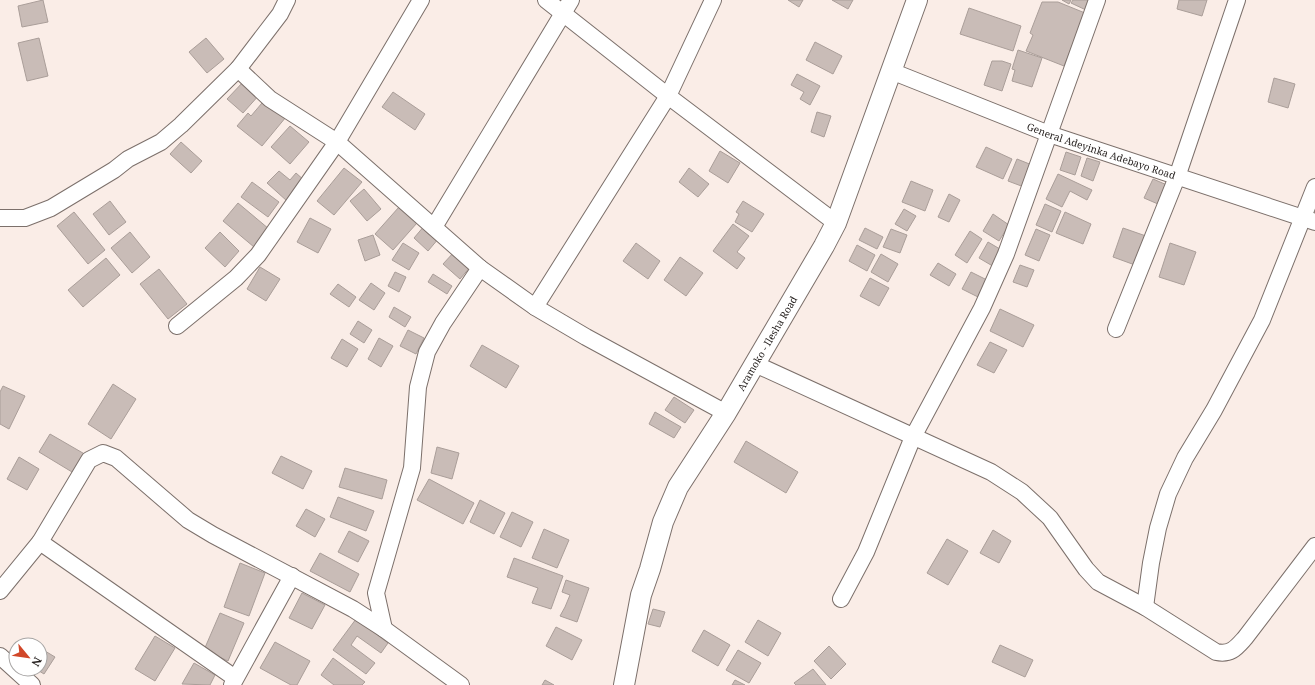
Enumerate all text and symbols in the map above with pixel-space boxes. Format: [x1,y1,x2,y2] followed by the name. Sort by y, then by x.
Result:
[1025,119,1177,182] street label: General Adeyinka Adebayo Road
[734,293,800,393] street label: Aramoko - Ilesha Road
[8,637,48,677] north arrow
[28,655,46,670] text: N

